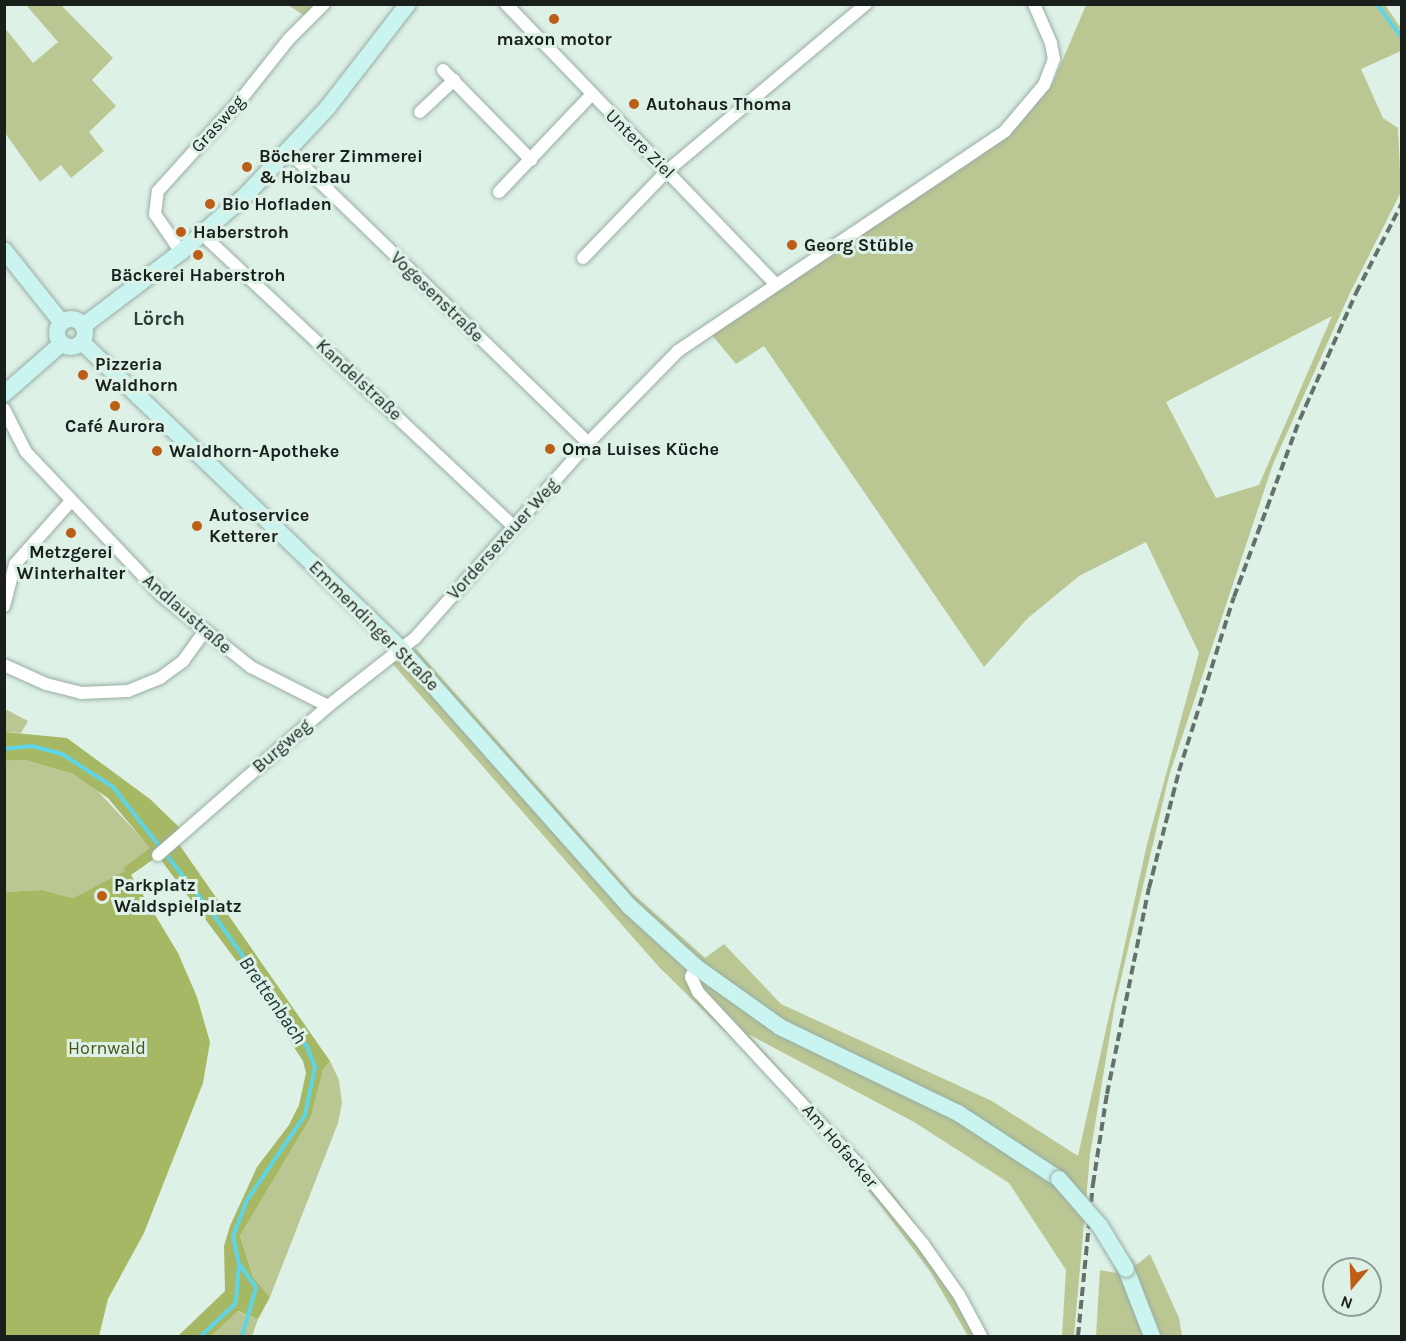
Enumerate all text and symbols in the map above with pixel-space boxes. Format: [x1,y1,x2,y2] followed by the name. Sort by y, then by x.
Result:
[547,12,561,26] marker: maxon motor
[496,28,612,50] place label: maxon motor
[187,91,249,157] street label: Grasweg
[646,93,791,115] place label: Autohaus Thoma
[627,97,641,111] marker: Autohaus Thoma
[601,105,679,183] street label: Untere Ziel
[259,146,423,188] place label: Böcherer Zimmerei & Holzbau
[240,160,254,174] marker: Böcherer Zimmerei & Holzbau
[222,193,332,215] place label: Bio Hofladen
[203,197,217,211] marker: Bio Hofladen
[193,221,289,243] place label: Haberstroh
[174,225,188,239] marker: Haberstroh
[804,234,914,256] place label: Georg Stüble
[785,238,799,252] marker: Georg Stüble
[386,247,488,347] street label: Vogesenstraße
[191,248,205,262] marker: Bäckerei Haberstroh
[111,264,285,286] place label: Bäckerei Haberstroh
[133,306,185,330] district label: Lörch
[312,335,406,425] street label: Kandelstraße
[95,354,178,397] place label: Pizzeria Waldhorn
[76,368,90,382] marker: Pizzeria Waldhorn
[108,399,122,413] marker: Café Aurora
[65,415,165,437] place label: Café Aurora
[562,438,719,460] place label: Oma Luises Küche
[169,440,339,462] place label: Waldhorn-Apotheke
[543,442,557,456] marker: Oma Luises Küche
[150,444,164,458] marker: Waldhorn-Apotheke
[443,474,563,604] street label: Vordersexauer Weg
[209,505,309,548] place label: Autoservice Ketterer
[190,519,204,533] marker: Autoservice Ketterer
[64,526,78,540] marker: Metzgerei Winterhalter
[17,542,125,584] place label: Metzgerei Winterhalter
[304,556,444,696] street label: Emmendinger Straße
[138,570,236,658] street label: Andlaustraße
[248,715,316,777] street label: Burgweg
[114,875,242,918] place label: Parkplatz Waldspielplatz
[95,889,109,903] marker: Parkplatz Waldspielplatz
[234,951,312,1049] water label: Brettenbach
[68,1037,146,1059] park label: Hornwald
[798,1099,882,1193] street label: Am Hofacker
[1322,1257,1382,1317] north arrow
[1338,1292,1355,1313] text: N

